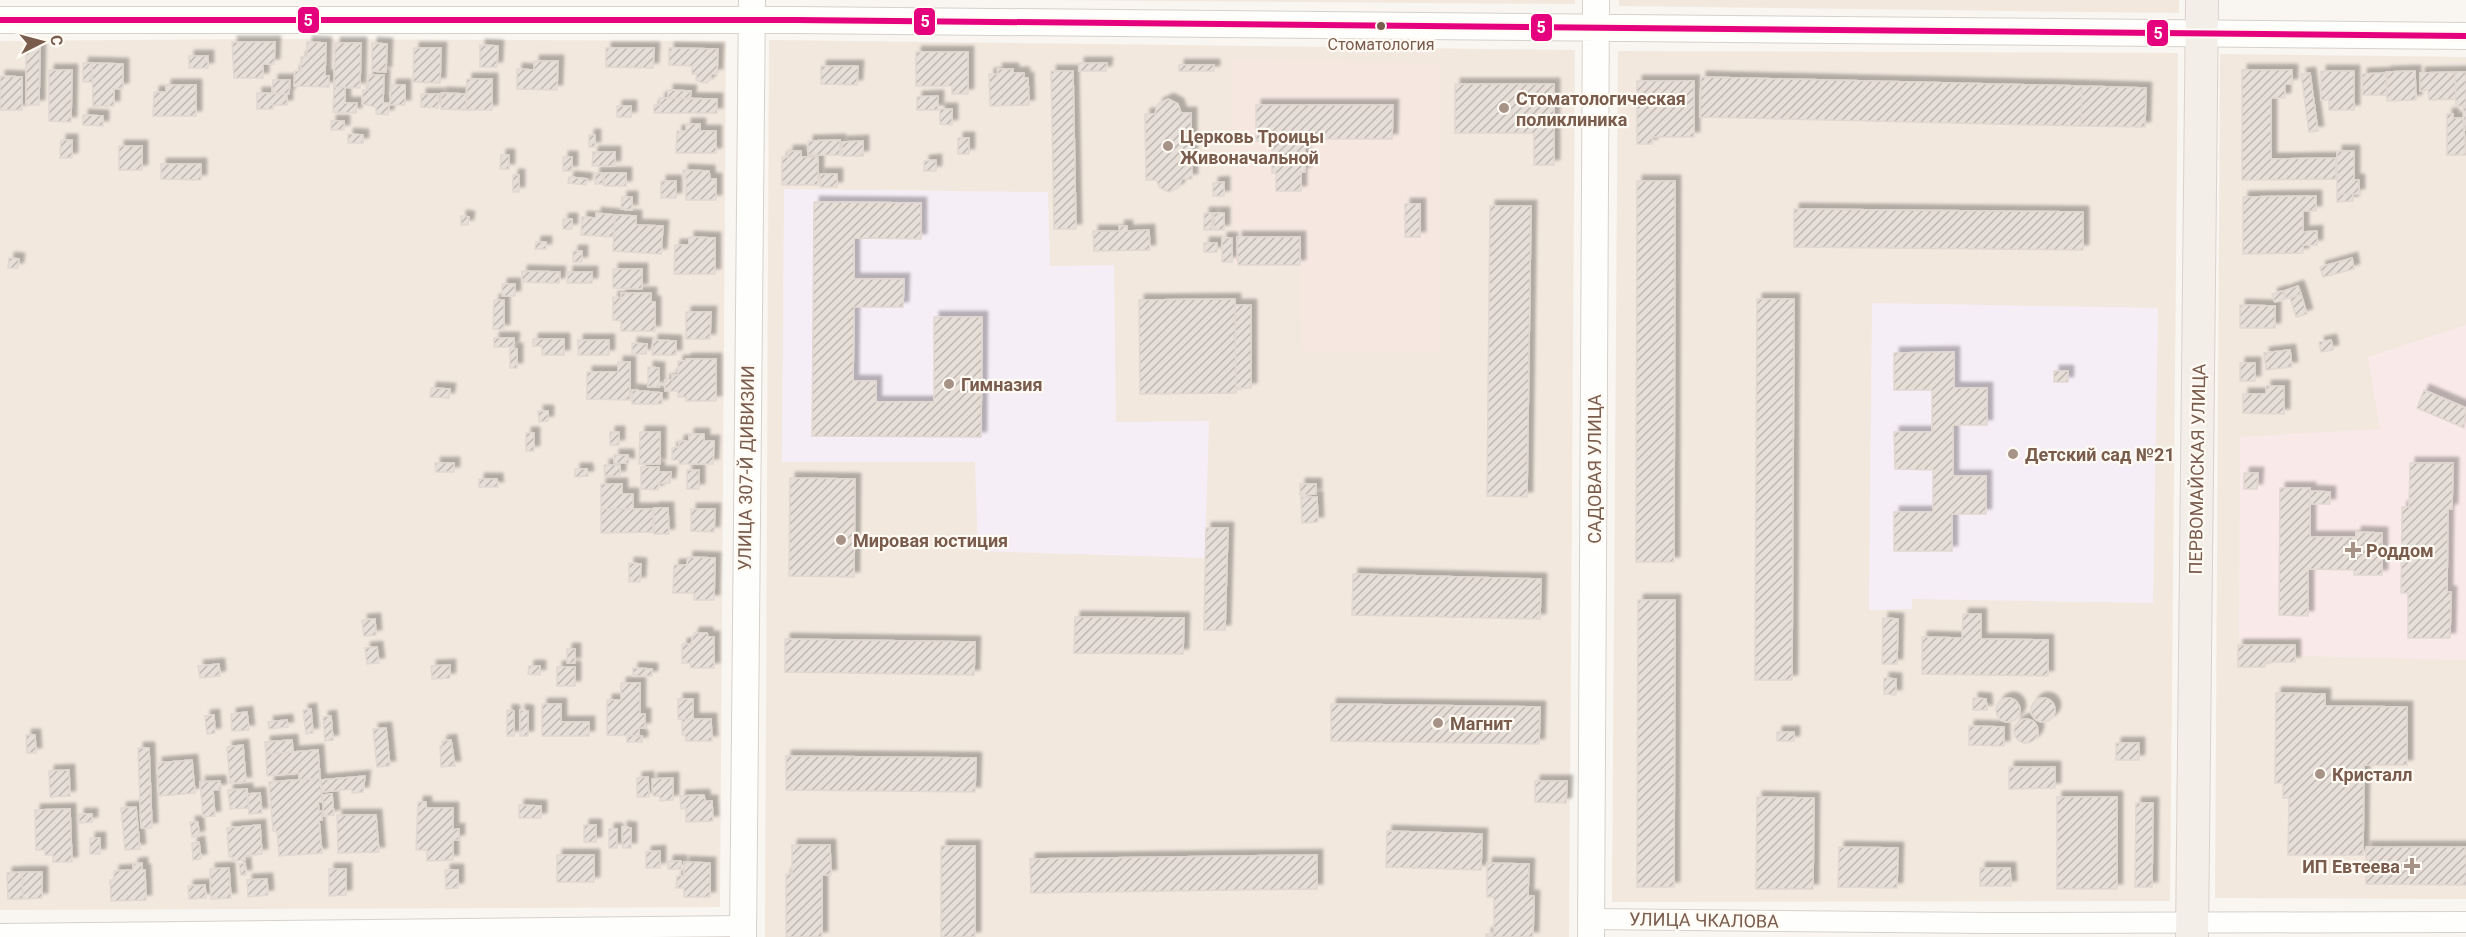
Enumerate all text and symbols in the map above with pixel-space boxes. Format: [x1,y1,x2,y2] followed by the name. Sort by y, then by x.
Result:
[297,6,320,34] line badge: 5
[913,7,936,36] line badge: 5
[303,11,313,30] text: 5
[12,12,72,72] north arrow
[920,12,930,31] text: 5
[1530,13,1553,42] line badge: 5
[1536,18,1546,37] text: 5
[2146,19,2169,47] line badge: 5
[1375,20,1387,32] marker: Стоматология
[2153,24,2163,43] text: 5
[46,34,66,47] text: С
[1328,35,1434,54] place label: Стоматология
[1516,88,1686,130] place label: Стоматологическая поликлиника
[1497,101,1511,115] marker: Стоматологическая поликлиника
[1180,126,1324,168] place label: Церковь Троицы Живоначальной
[1161,139,1175,153] marker: Церковь Троицы Живоначальной
[2185,363,2209,575] street label: ПЕРВОМАЙСКАЯ УЛИЦА
[734,365,758,571] street label: УЛИЦА 307-Й ДИВИЗИИ
[961,374,1043,395] place label: Гимназия
[942,377,956,391] marker: Гимназия
[1584,394,1605,544] street label: САДОВАЯ УЛИЦА
[2025,444,2175,465] place label: Детский сад №21
[2006,447,2020,461] marker: Детский сад №21
[853,530,1008,551] place label: Мировая юстиция
[834,533,848,547] marker: Мировая юстиция
[2366,540,2434,561] place label: Роддом
[2344,541,2362,559] marker: Роддом
[1450,713,1513,734] place label: Магнит
[1431,716,1445,730] marker: Магнит
[2332,764,2412,785] place label: Кристалл
[2313,767,2327,781] marker: Кристалл
[2302,856,2400,877] place label: ИП Евтеева
[2405,859,2419,873] marker: ИП Евтеева
[1629,908,1779,932] street label: УЛИЦА ЧКАЛОВА

